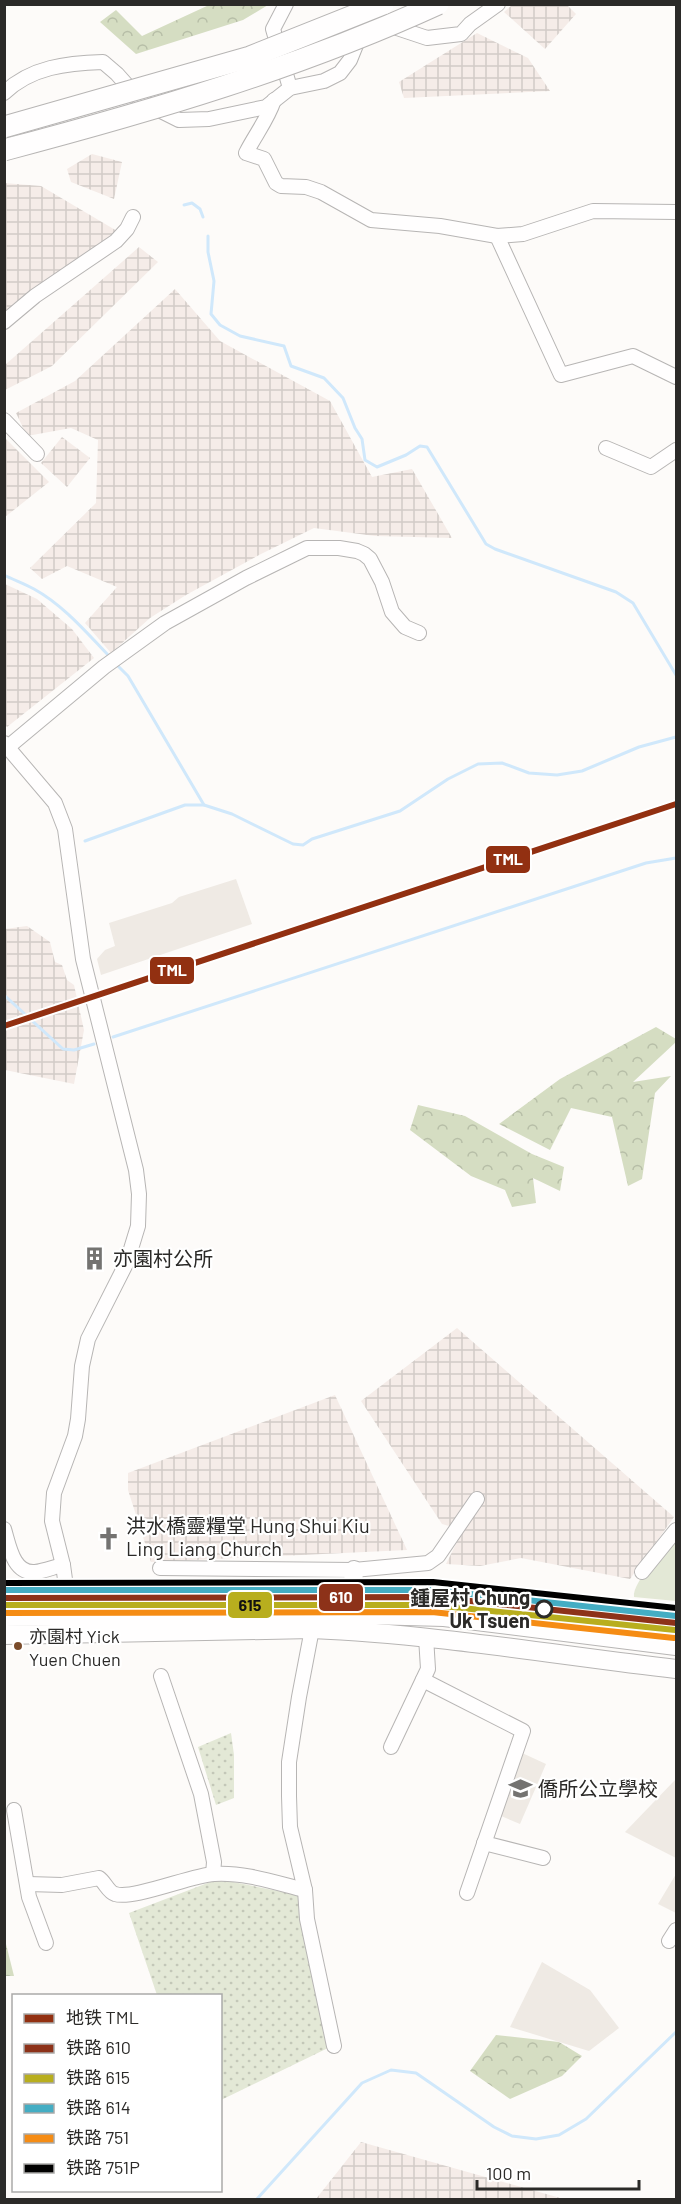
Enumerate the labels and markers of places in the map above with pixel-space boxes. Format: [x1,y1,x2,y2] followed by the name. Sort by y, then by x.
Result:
[82,1246,108,1272] building icon: 亦園村公所
[113,1246,213,1270] place label: 亦園村公所
[126,1513,370,1560] place label: 洪水橋靈糧堂 Hung Shui Kiu Ling Liang Church
[95,1525,121,1551] church icon: 洪水橋靈糧堂 Hung Shui Kiu Ling Liang Church
[410,1585,530,1632] place label: 鍾屋村 Chung Uk Tsuen
[535,1600,553,1618] marker: 鍾屋村 Chung Uk Tsuen
[29,1625,121,1670] place label: 亦園村 Yick Yuen Chuen
[12,1640,24,1652] marker: 亦園村 Yick Yuen Chuen
[507,1776,533,1802] school or university icon: 僑所公立學校
[538,1776,658,1800] place label: 僑所公立學校

